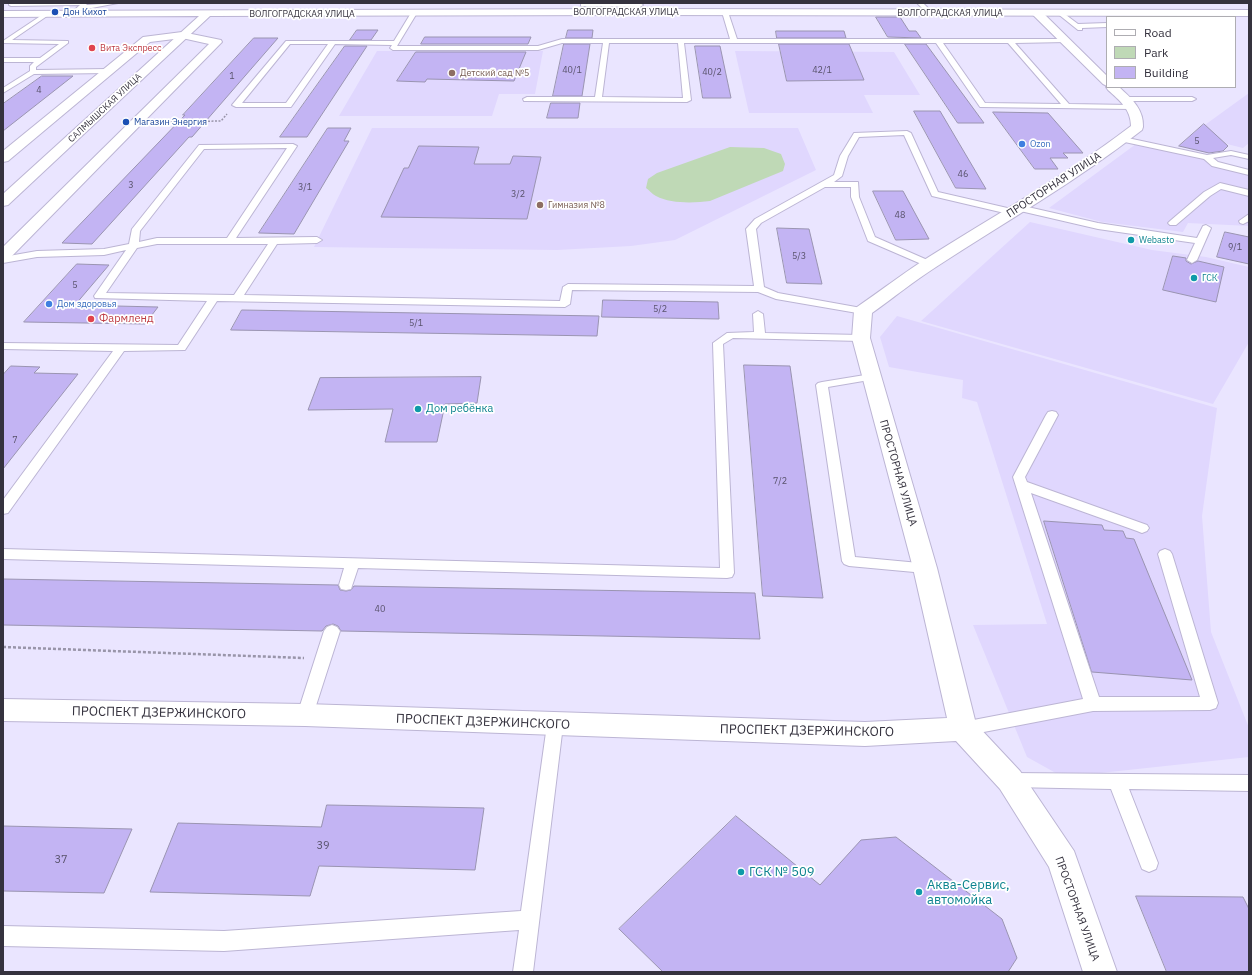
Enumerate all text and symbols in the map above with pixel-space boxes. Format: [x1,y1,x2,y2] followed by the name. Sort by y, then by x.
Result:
[50,7,60,17] marker: Дон Кихот
[63,7,107,17] place label: Дон Кихот
[573,7,679,17] street label: ВОЛГОГРАДСКАЯ УЛИЦА
[897,8,1003,18] street label: ВОЛГОГРАДСКАЯ УЛИЦА
[249,9,355,19] street label: ВОЛГОГРАДСКАЯ УЛИЦА
[1106,16,1236,88] legend
[1144,25,1172,40] text: Road
[87,43,97,53] marker: Вита Экспресс
[100,43,162,53] place label: Вита Экспресс
[1144,45,1168,60] text: Park
[562,65,582,75] house number: 40/1
[812,65,832,75] house number: 42/1
[1144,65,1188,80] text: Building
[702,67,722,77] house number: 40/2
[447,68,457,78] marker: Детский сад №5
[460,68,529,78] place label: Детский сад №5
[66,71,144,145] street label: САЛМЫШСКАЯ УЛИЦА
[229,71,235,81] house number: 1
[36,85,42,95] house number: 4
[121,117,131,127] marker: Магазин Энергия
[134,117,207,127] place label: Магазин Энергия
[1194,136,1200,146] house number: 5
[1017,139,1027,149] marker: Ozon
[1030,139,1051,149] place label: Ozon
[1004,149,1104,221] street label: ПРОСТОРНАЯ УЛИЦА
[958,169,968,179] house number: 46
[128,180,134,190] house number: 3
[298,182,312,192] house number: 3/1
[511,189,525,199] house number: 3/2
[535,200,545,210] marker: Гимназия №8
[548,200,605,210] place label: Гимназия №8
[895,210,905,220] house number: 48
[1126,235,1136,245] marker: Webasto
[1139,235,1174,245] place label: Webasto
[1228,242,1242,252] house number: 9/1
[792,251,806,261] house number: 5/3
[1189,273,1199,283] marker: ГСК
[1202,273,1218,283] place label: ГСК
[72,280,78,290] house number: 5
[44,299,54,309] marker: Дом здоровья
[57,299,117,309] place label: Дом здоровья
[653,304,667,314] house number: 5/2
[99,312,153,326] place label: Фармленд
[86,314,96,324] marker: Фармленд
[409,318,423,328] house number: 5/1
[426,402,493,416] place label: Дом ребёнка
[413,404,423,414] marker: Дом ребёнка
[876,418,920,528] street label: ПРОСТОРНАЯ УЛИЦА
[12,435,18,445] house number: 7
[773,476,787,486] house number: 7/2
[375,604,385,614] house number: 40
[72,704,246,722] street label: ПРОСПЕКТ ДЗЕРЖИНСКОГО
[396,711,570,733] street label: ПРОСПЕКТ ДЗЕРЖИНСКОГО
[720,722,894,740] street label: ПРОСПЕКТ ДЗЕРЖИНСКОГО
[316,839,330,853] house number: 39
[54,853,68,867] house number: 37
[1052,855,1102,963] street label: ПРОСТОРНАЯ УЛИЦА
[749,864,815,880] place label: ГСК № 509
[736,867,746,877] marker: ГСК № 509
[927,877,1010,908] place label: Аква-Сервис, автомойка
[914,887,924,897] marker: Аква-Сервис, автомойка

